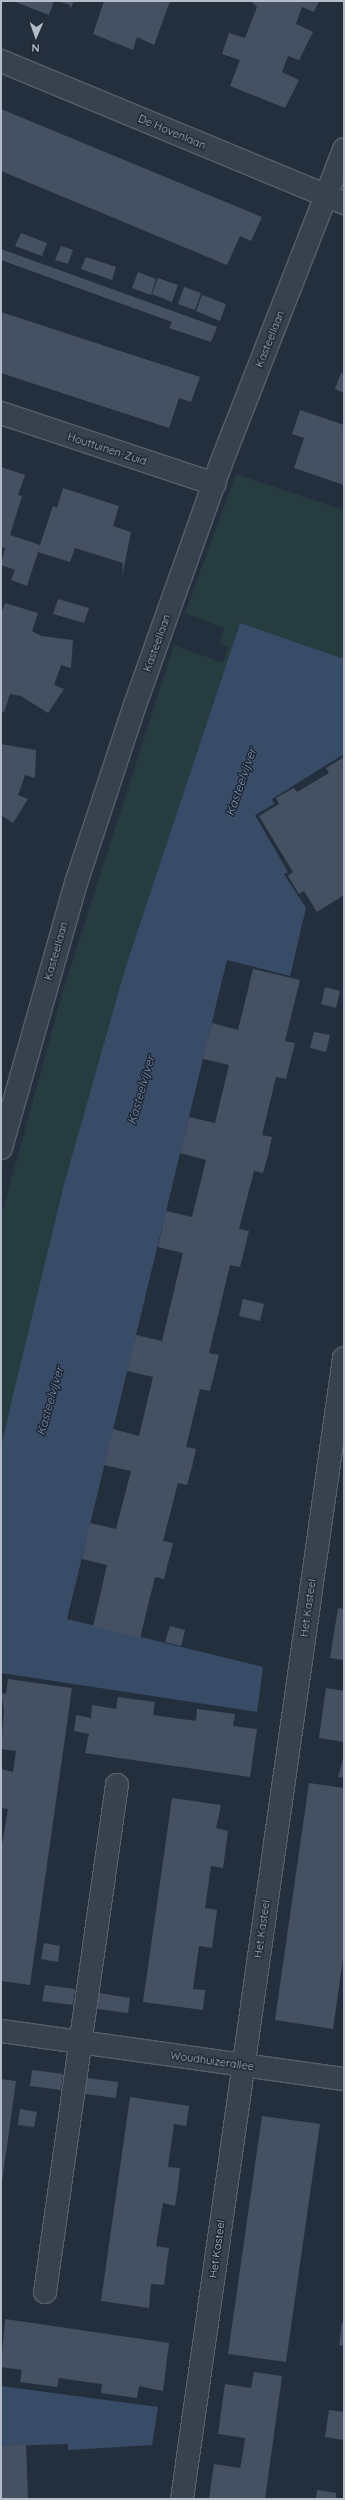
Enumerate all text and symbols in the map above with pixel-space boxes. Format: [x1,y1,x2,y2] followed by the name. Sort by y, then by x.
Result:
[16,16,56,56] north arrow
[31,41,40,55] text: N
[136,112,208,152] street label: De Hovenlaan
[253,309,287,369] street label: Kasteellaan
[66,430,148,468] street label: Houttuinen-Zuid
[141,612,173,674] street label: Kasteellaan
[223,746,259,818] water label: Kasteelvijver
[41,920,71,982] street label: Kasteellaan
[124,1054,158,1126] water label: Kasteelvijver
[33,1365,67,1437] water label: Kasteelvijver
[297,1578,319,1638] street label: Het Kasteel
[251,1899,273,1959] street label: Het Kasteel
[169,2049,255,2073] street label: Woudhuizerallee
[206,2219,228,2279] street label: Het Kasteel

